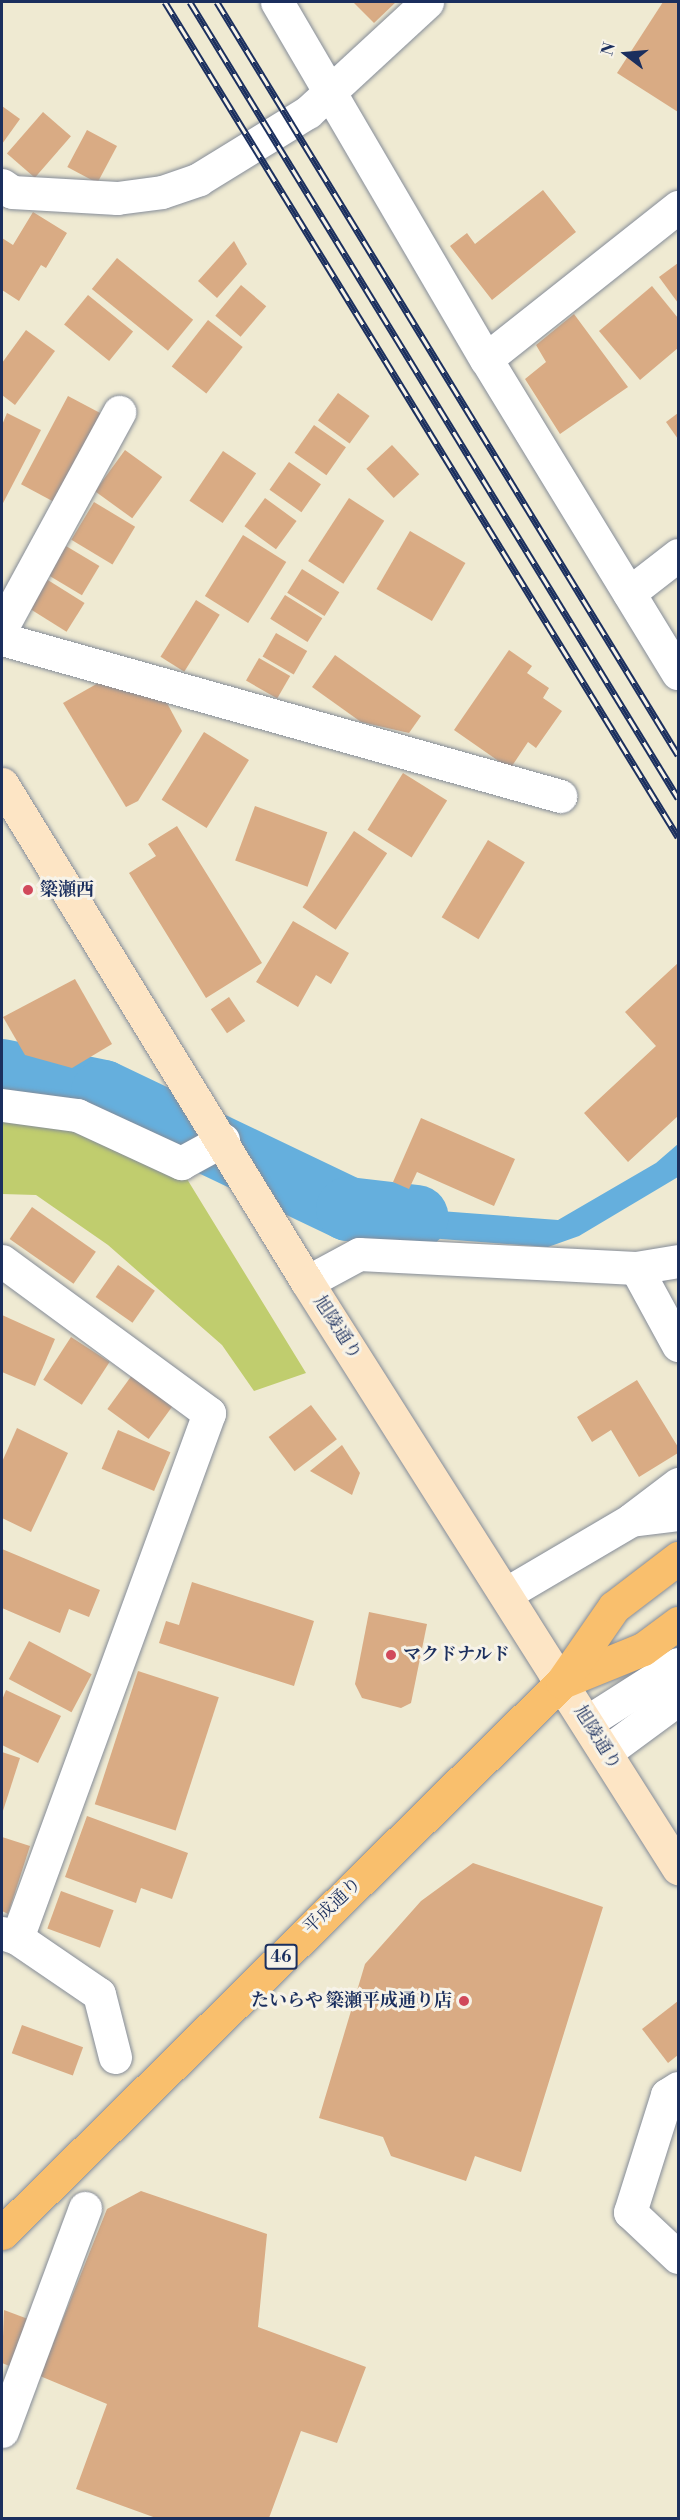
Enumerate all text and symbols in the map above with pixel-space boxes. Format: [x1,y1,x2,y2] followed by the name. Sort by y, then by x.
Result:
[596,24,656,84] north arrow
[597,40,620,58] text: N
[40,879,94,901] place label: 簗瀬西
[21,883,35,897] marker: 簗瀬西
[308,1292,366,1364] street label: 旭陵通り
[403,1644,511,1666] place label: マクドナルド
[384,1648,398,1662] marker: マクドナルド
[569,1702,625,1774] street label: 旭陵通り
[300,1873,366,1939] street label: 平成通り
[264,1944,298,1970] road number: 46
[251,1990,452,2012] place label: たいらや 簗瀬平成通り店
[457,1994,471,2008] marker: たいらや 簗瀬平成通り店

